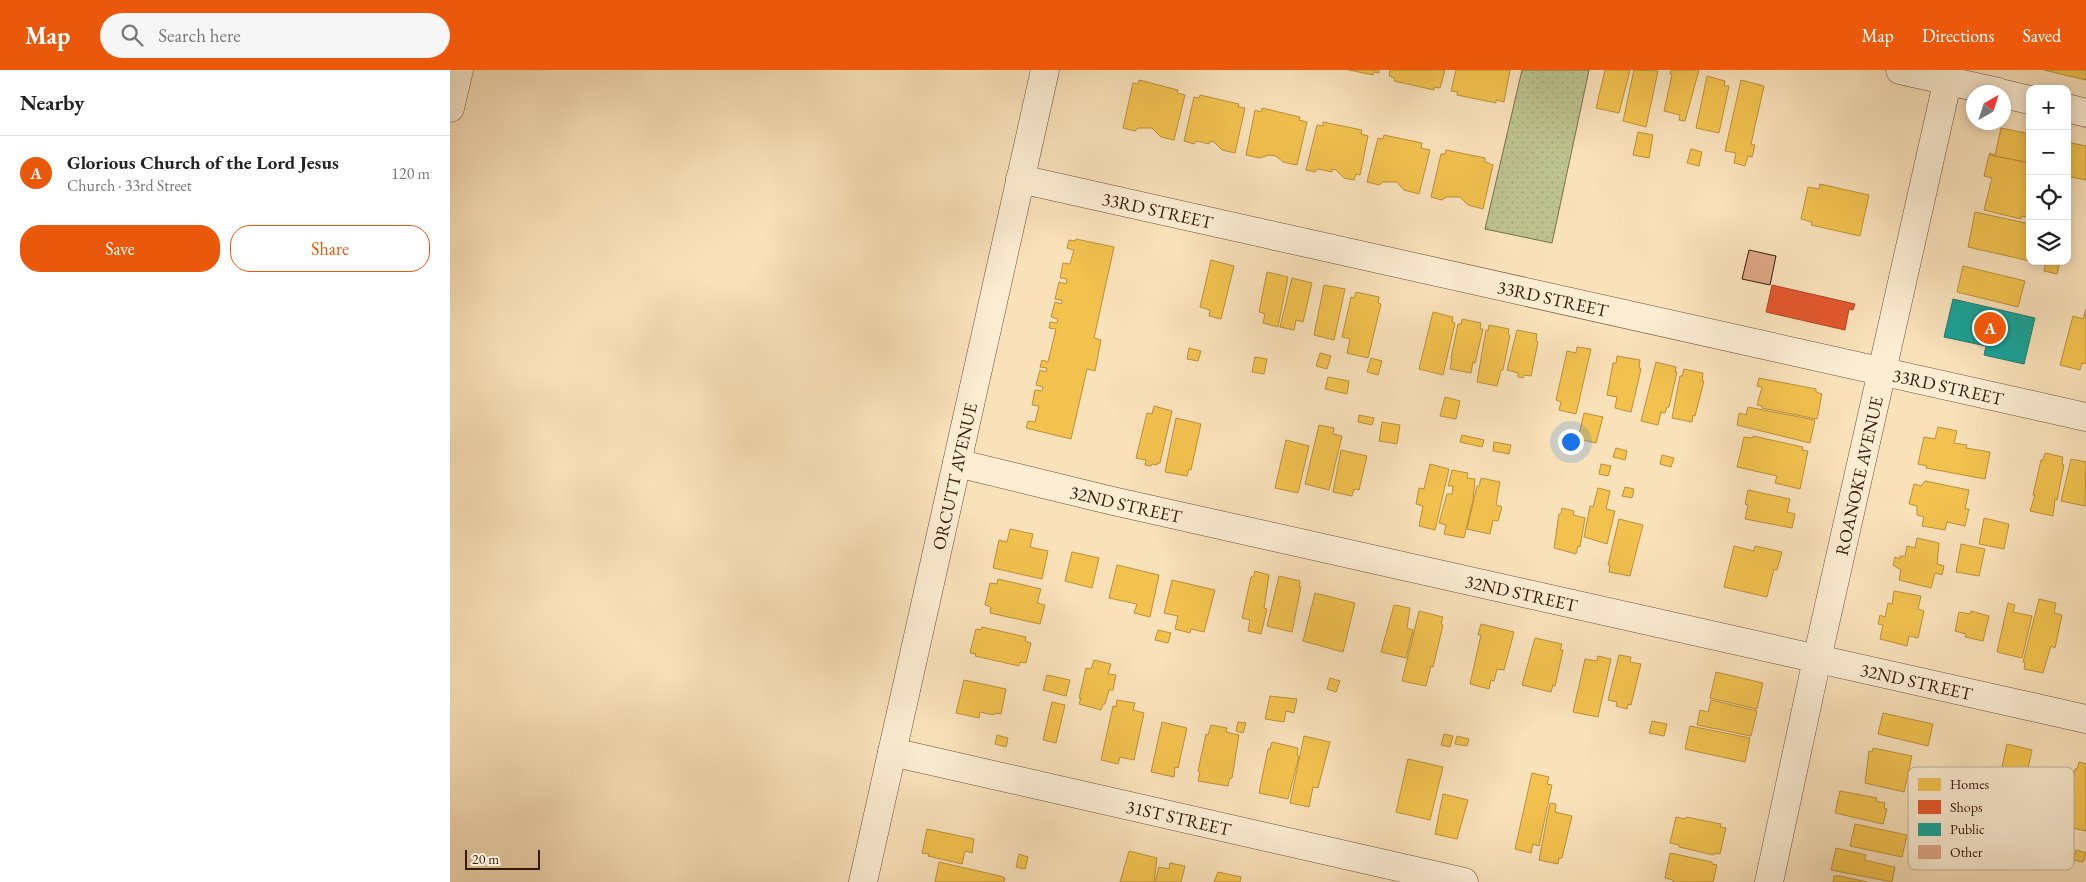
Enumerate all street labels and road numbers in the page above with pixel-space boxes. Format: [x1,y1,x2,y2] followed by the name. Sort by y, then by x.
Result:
[1100,186,1216,233] street label: 33RD STREET
[1495,274,1611,322] street label: 33RD STREET
[1891,363,2007,410] street label: 33RD STREET
[1829,394,1887,557] street label: ROANOKE AVENUE
[926,400,982,552] street label: ORCUTT AVENUE
[1068,479,1185,528] street label: 32ND STREET
[1463,569,1581,616] street label: 32ND STREET
[1858,657,1976,705] street label: 32ND STREET
[1124,794,1234,840] street label: 31ST STREET

